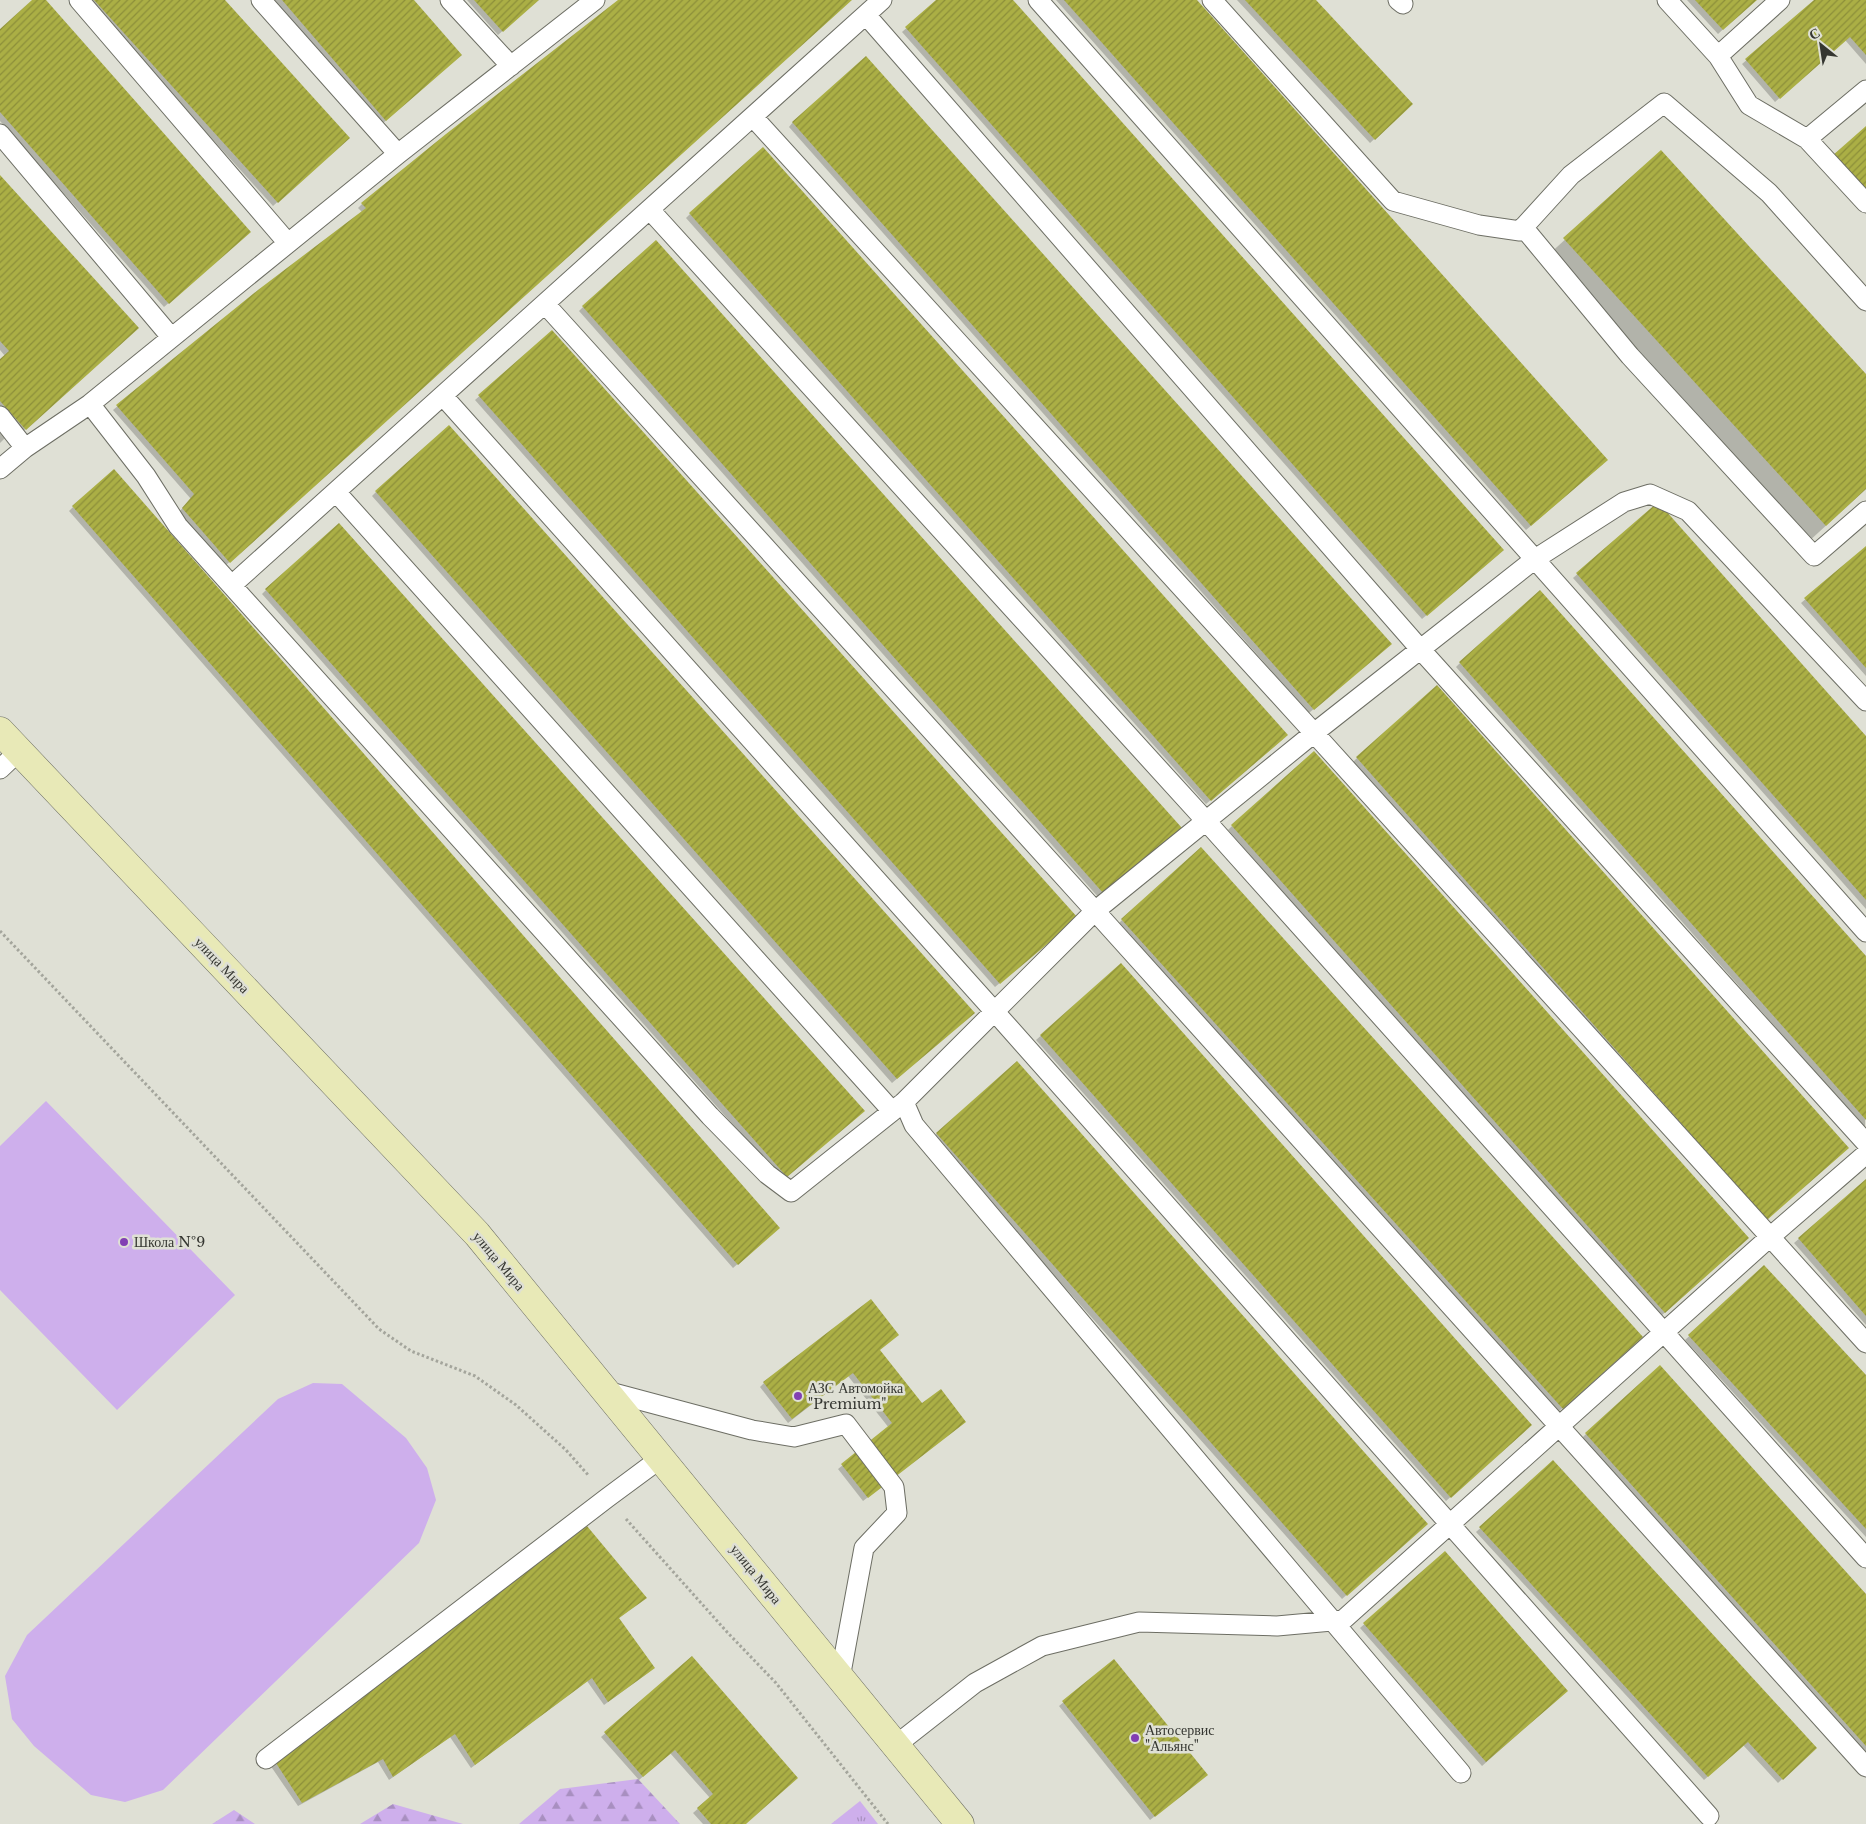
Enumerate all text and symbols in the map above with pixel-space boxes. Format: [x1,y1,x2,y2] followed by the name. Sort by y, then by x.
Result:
[1796,20,1846,70] north arrow
[1806,23,1823,44] text: С
[191,933,254,998] street label: улица Мира
[469,1228,529,1295] street label: улица Мира
[134,1233,205,1251] place label: Школа №9
[118,1236,130,1248] marker: Школа №9
[808,1379,904,1413] place label: АЗС Автомойка "Premium"
[792,1390,804,1402] marker: АЗС Автомойка "Premium"
[726,1540,786,1608] street label: улица Мира
[1145,1721,1215,1755] place label: Автосервис "Альянс"
[1129,1732,1141,1744] marker: Автосервис "Альянс"

